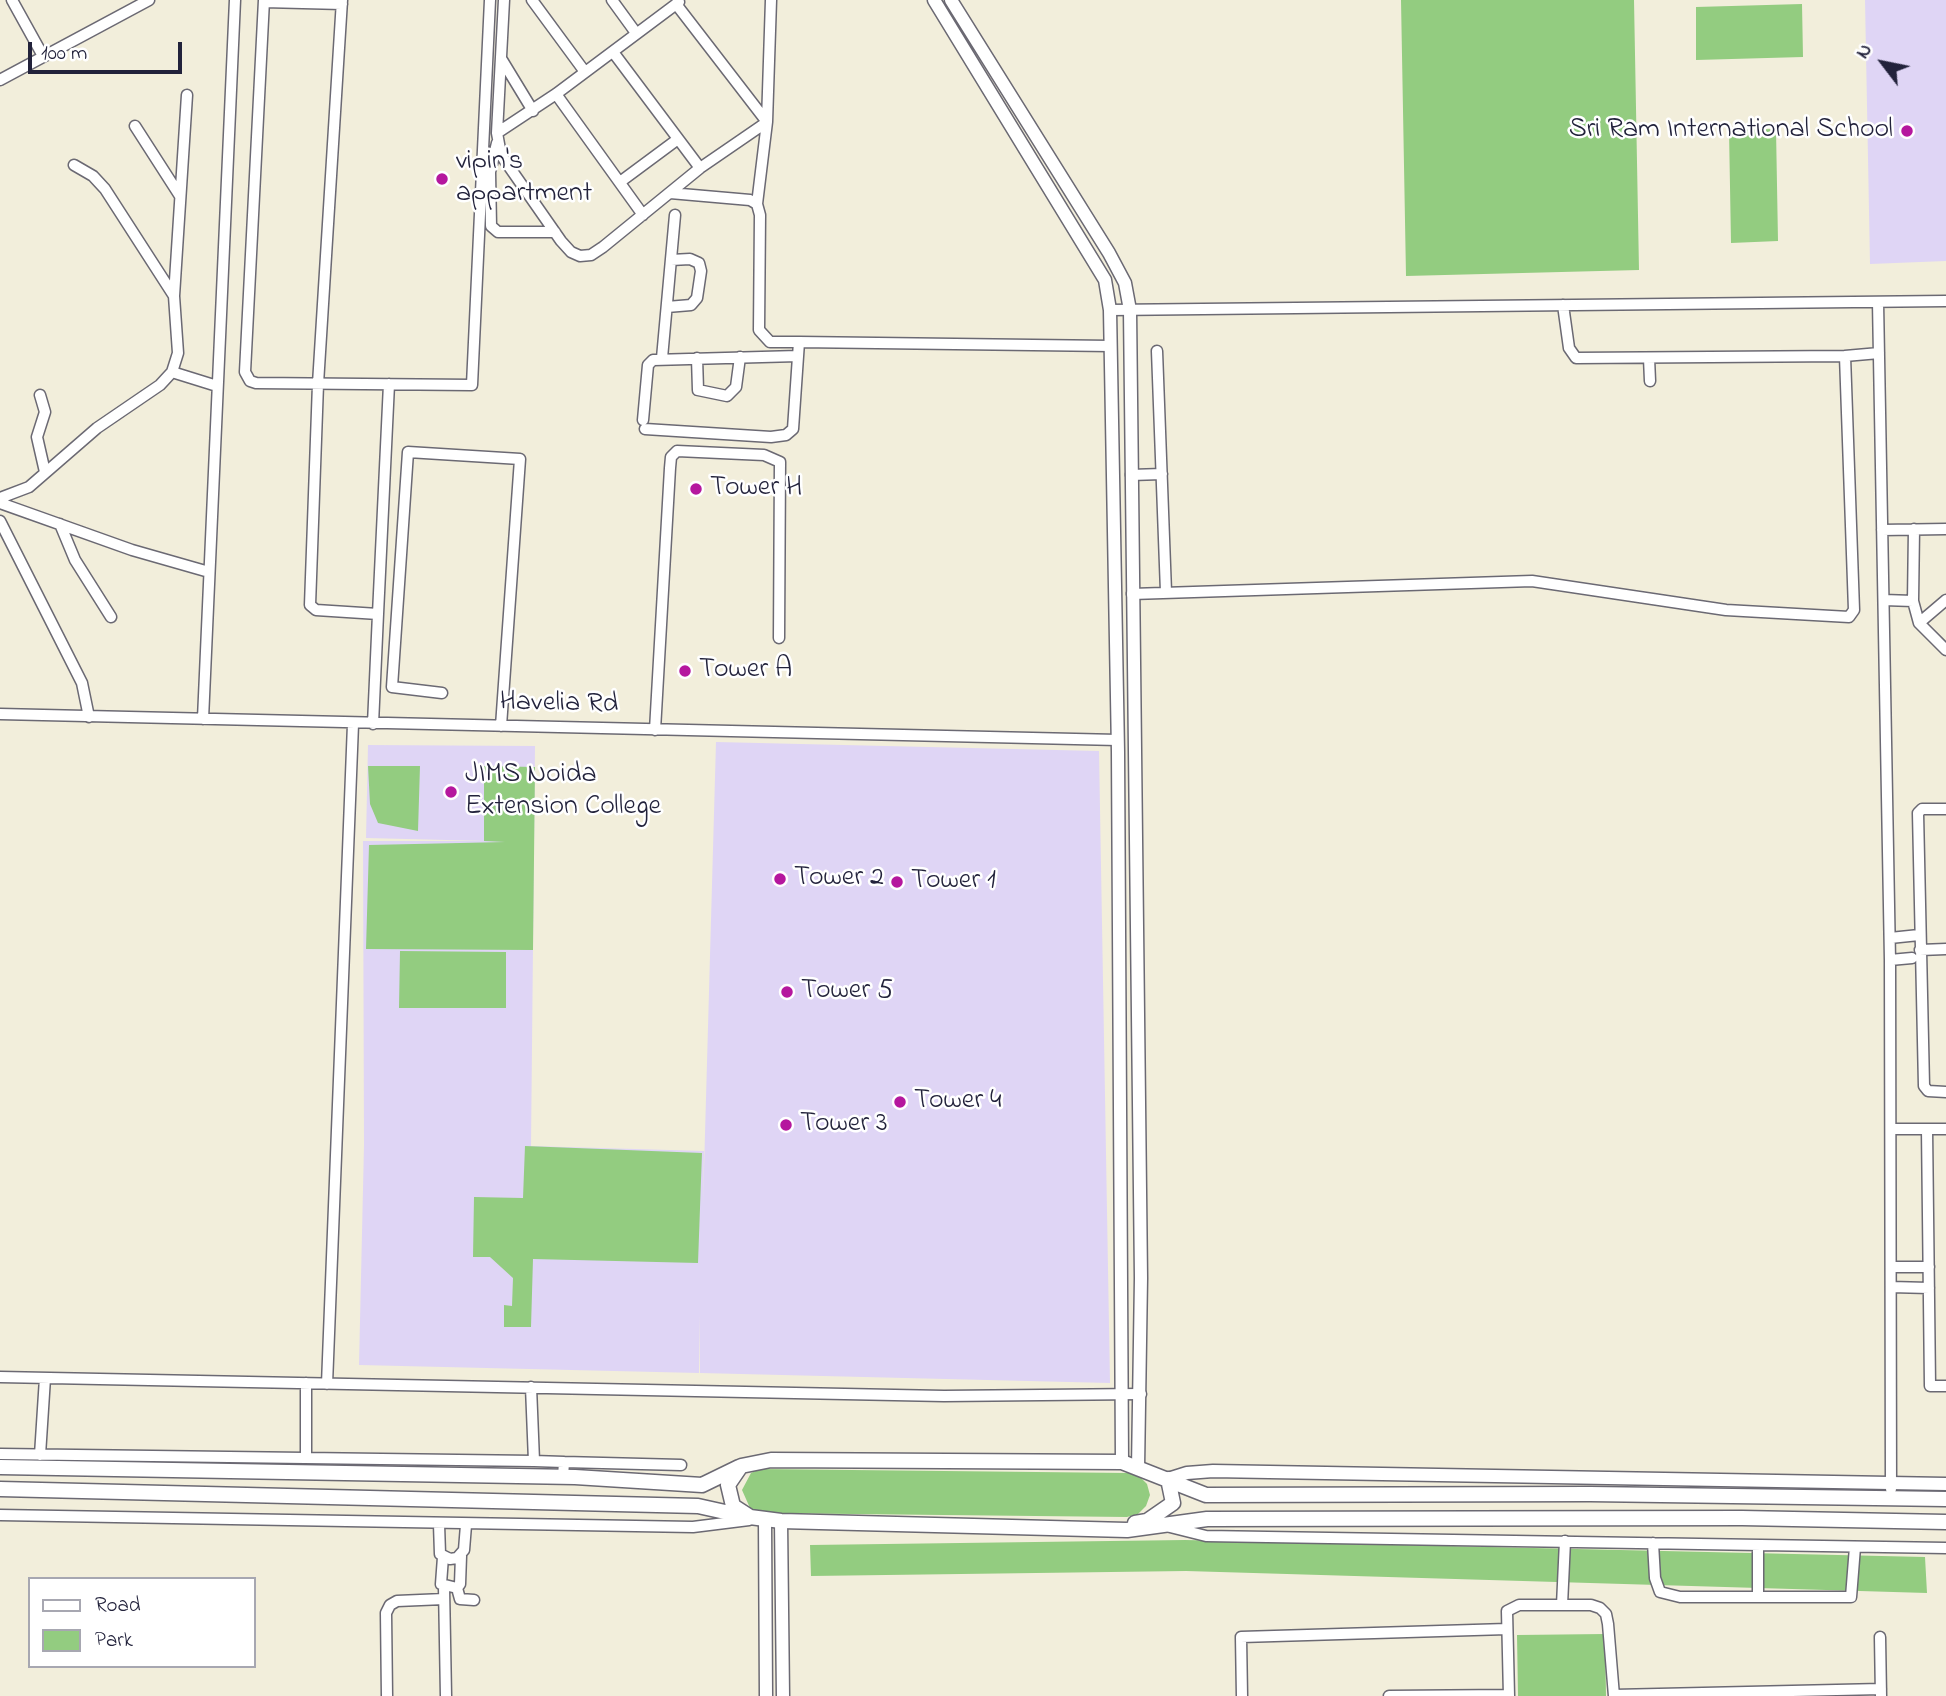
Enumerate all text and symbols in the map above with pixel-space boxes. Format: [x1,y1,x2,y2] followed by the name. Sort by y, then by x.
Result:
[32,28,186,72] scale bar
[1848,28,1918,98] north arrow
[41,39,87,69] text: 100 m
[1850,39,1880,64] text: N
[1569,114,1893,148] place label: Sri Ram International School
[1899,123,1915,139] marker: Sri Ram International School
[456,146,592,212] place label: vipin's appartment
[434,171,450,187] marker: vipin's appartment
[710,472,802,506] place label: Tower H
[688,481,704,497] marker: Tower H
[699,654,792,688] place label: Tower A
[677,663,693,679] marker: Tower A
[499,687,619,723] street label: Havelia Rd
[465,759,661,825] place label: JIMS Noida Extension College
[443,784,459,800] marker: JIMS Noida Extension College
[794,862,884,896] place label: Tower 2
[911,865,996,899] place label: Tower 1
[772,871,788,887] marker: Tower 2
[889,874,905,890] marker: Tower 1
[801,975,893,1009] place label: Tower 5
[779,984,795,1000] marker: Tower 5
[914,1085,1002,1119] place label: Tower 4
[892,1094,908,1110] marker: Tower 4
[800,1108,888,1142] place label: Tower 3
[778,1117,794,1133] marker: Tower 3
[28,1577,256,1668] legend
[95,1591,141,1621] text: Road
[95,1626,133,1656] text: Park

